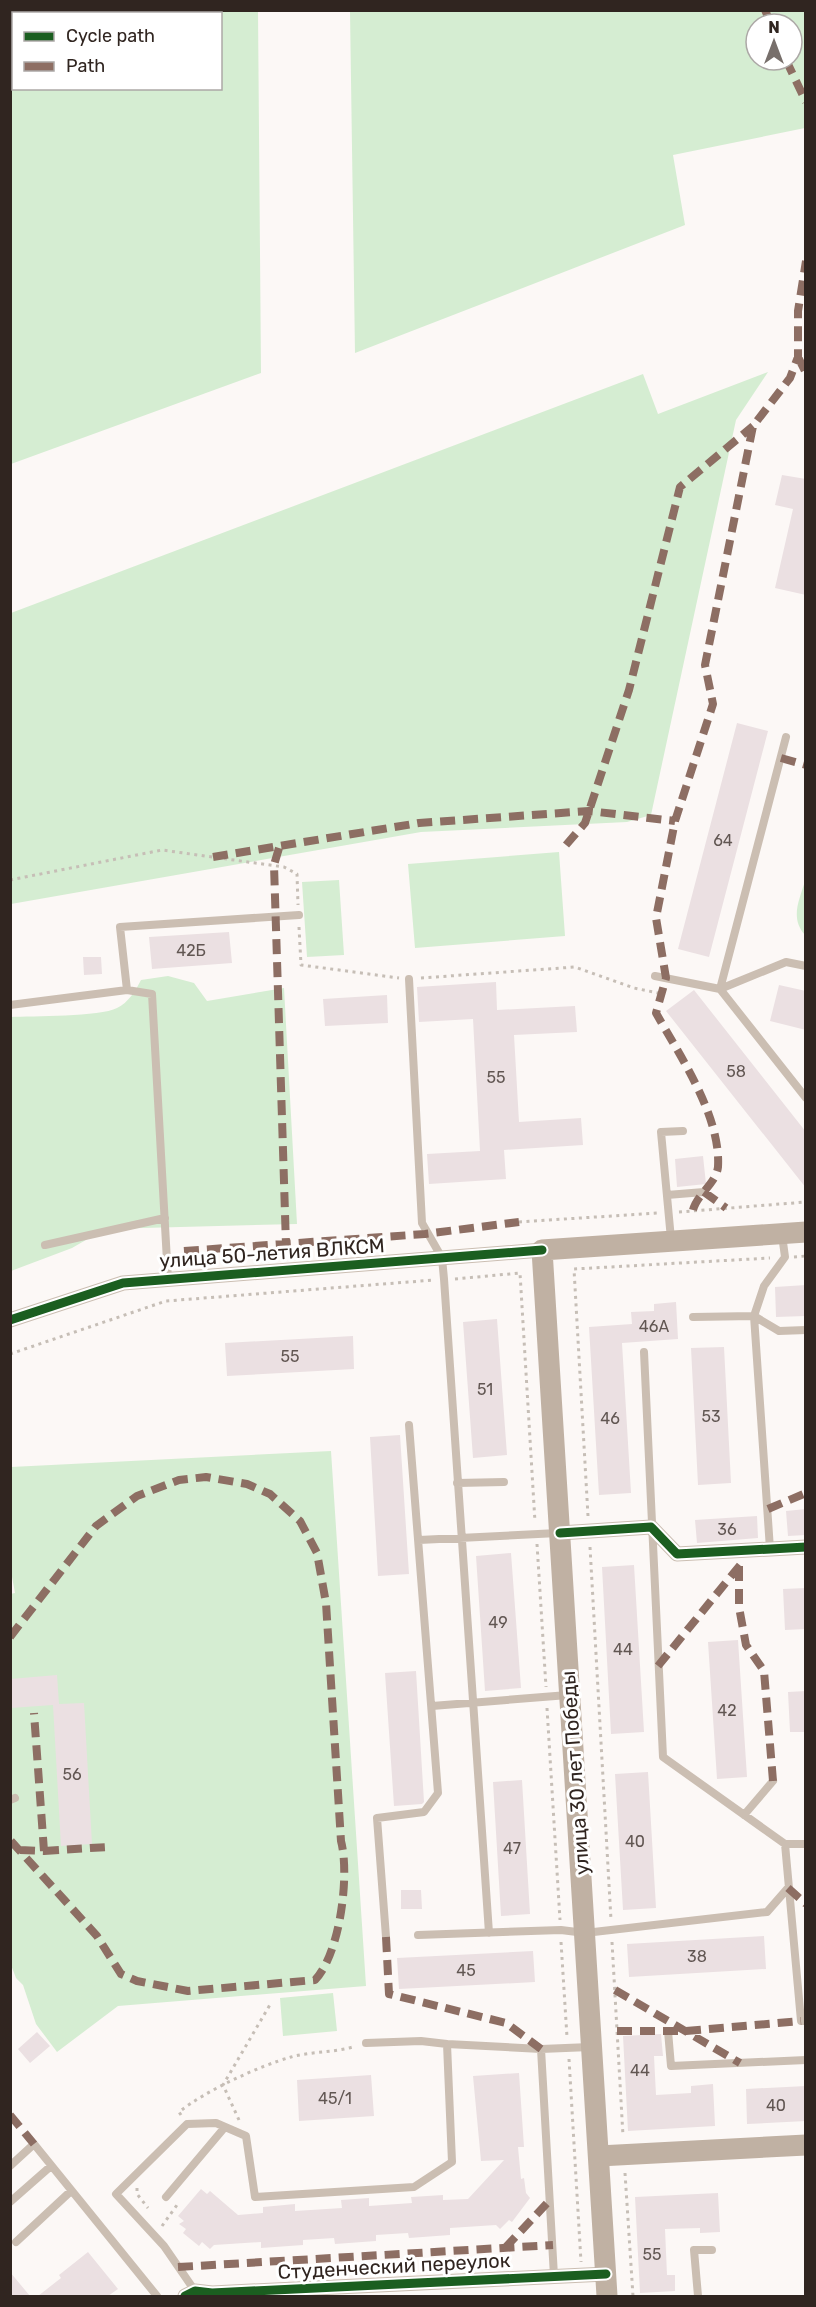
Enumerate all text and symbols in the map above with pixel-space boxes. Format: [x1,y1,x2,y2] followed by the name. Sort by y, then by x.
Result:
[12,12,222,90] legend
[744,12,804,72] north arrow
[768,18,780,37] text: N
[66,25,155,47] text: Cycle path
[66,55,105,77] text: Path
[713,831,733,850] house number: 64
[176,941,206,960] house number: 42Б
[726,1062,746,1081] house number: 58
[486,1068,506,1087] house number: 55
[158,1233,386,1273] street label: улица 50-летия ВЛКСМ
[639,1317,669,1336] house number: 46А
[280,1347,300,1366] house number: 55
[477,1380,493,1399] house number: 51
[701,1407,721,1426] house number: 53
[600,1409,620,1428] house number: 46
[717,1520,737,1539] house number: 36
[488,1613,508,1632] house number: 49
[613,1640,633,1659] house number: 44
[556,1670,594,1876] street label: улица 30 лет Победы
[717,1701,737,1720] house number: 42
[62,1765,82,1784] house number: 56
[625,1832,645,1851] house number: 40
[503,1839,521,1858] house number: 47
[687,1947,707,1966] house number: 38
[456,1961,476,1980] house number: 45
[630,2061,650,2080] house number: 44
[318,2089,352,2108] house number: 45/1
[766,2096,786,2115] house number: 40
[642,2245,662,2264] house number: 55
[277,2248,511,2284] street label: Студенческий переулок

